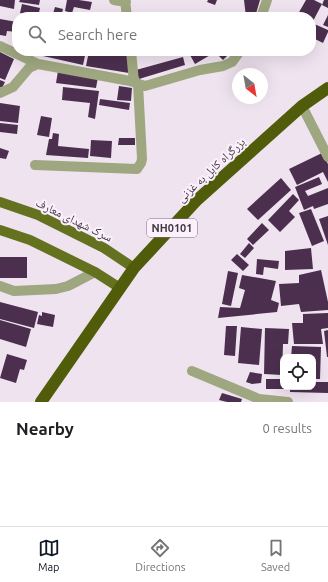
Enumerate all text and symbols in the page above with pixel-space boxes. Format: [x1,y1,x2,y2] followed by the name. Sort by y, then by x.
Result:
[12,12,316,56] search box
[26,23,48,45] icon: search
[58,26,137,43] text: Search here
[232,68,268,104] north arrow
[174,135,248,205] street label: بزرگراه کابل به غزنی
[33,195,115,245] street label: سرک شهدای معارف
[147,219,197,237] road number: NH0101
[280,354,316,390] map controls
[280,354,316,390] button: locate
[16,419,74,438] text: Nearby
[262,421,312,435] text: 0 results
[38,537,60,573] tab: Map
[135,537,185,573] tab: Directions
[261,537,290,573] tab: Saved

